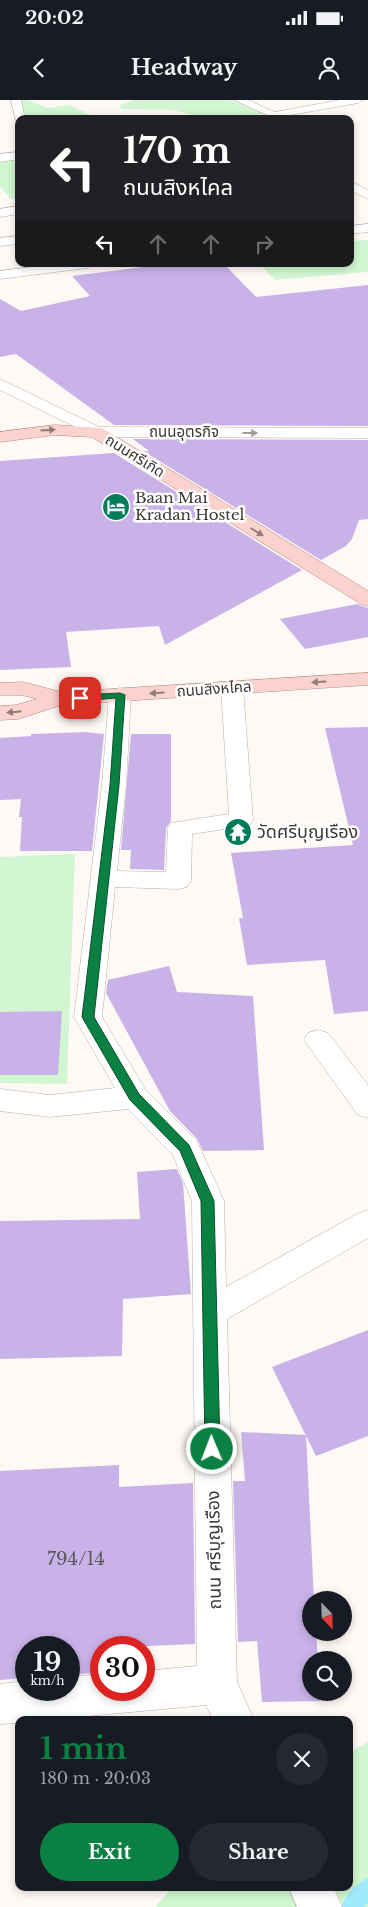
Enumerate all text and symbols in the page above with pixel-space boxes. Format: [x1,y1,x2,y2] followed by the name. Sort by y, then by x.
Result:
[25,6,84,29] text: 20:02
[25,54,53,82] icon: back
[131,54,237,81] text: Headway
[315,54,343,82] icon: person
[123,129,231,172] text: 170 m
[40,135,105,200] icon: left
[123,174,233,201] text: ถนนสิงหไคล
[91,230,119,258] icon: left
[144,230,172,258] icon: ahead
[197,230,225,258] icon: ahead
[250,230,278,258] icon: right
[149,422,219,441] street label: ถนนอุตรกิจ
[40,426,56,434] one-way arrow
[242,429,258,437] one-way arrow
[102,430,169,481] street label: ถนนศรีเกิด
[135,488,245,524] place label: Baan Mai Kradan Hostel
[101,492,131,522] hotel icon: Baan Mai Kradan Hostel
[250,527,263,536] one-way arrow
[176,676,252,701] street label: ถนนสิงหไคล
[59,677,101,719] pin
[311,678,327,686] one-way arrow
[66,684,94,712] icon: arrive
[149,689,165,697] one-way arrow
[5,708,21,716] one-way arrow
[223,817,253,847] temple icon: วัดศรีบุญเรือง
[257,821,358,843] place label: วัดศรีบุญเรือง
[185,1422,237,1474] position arrow
[202,1490,226,1610] street label: ถนน ศรีบุญเรือง
[47,1548,105,1570] house number: 794/14
[302,1591,352,1641] north arrow
[302,1591,352,1701] map controls
[90,1636,155,1701] speed limit sign: 30
[34,1647,61,1678] text: 19
[302,1651,352,1701] button: search
[30,1673,65,1688] text: km/h
[40,1730,127,1767] text: 1 min
[276,1733,328,1785] button: close
[40,1768,151,1788] text: 180 m · 20:03
[40,1823,179,1881] button: Exit
[189,1823,328,1881] button: Share

